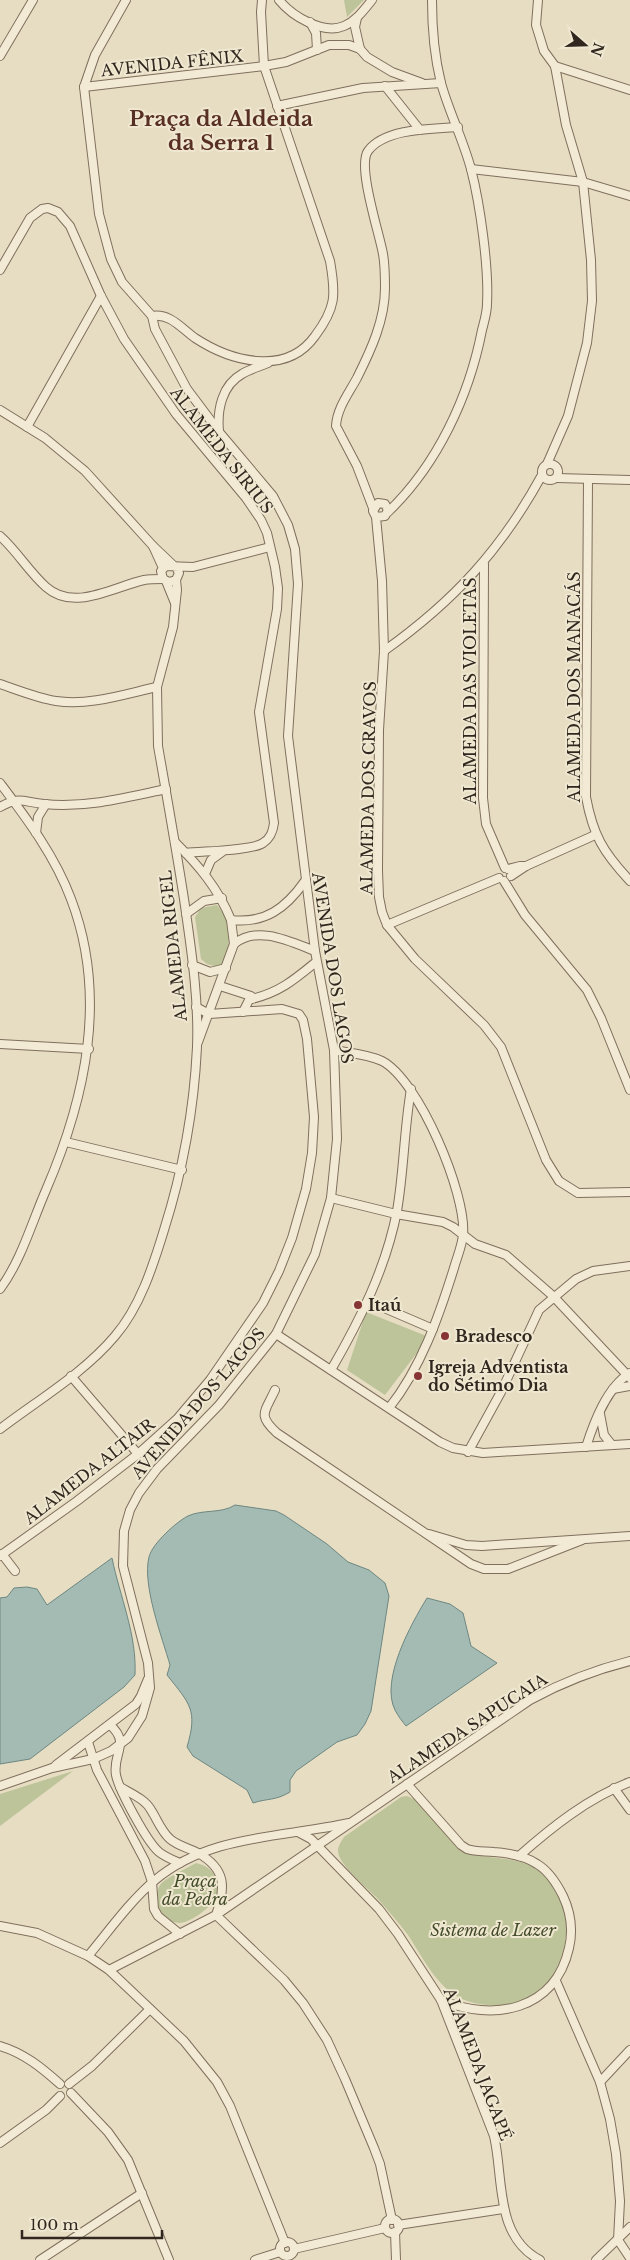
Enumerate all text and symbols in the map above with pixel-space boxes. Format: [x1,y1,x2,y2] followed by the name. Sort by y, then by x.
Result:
[560,20,610,70] north arrow
[587,40,608,59] text: N
[99,45,245,81] street label: AVENIDA FÊNIX
[129,106,313,156] district label: Praça da Aldeida da Serra 1
[166,382,278,517] street label: ALAMEDA SIRIUS
[564,571,584,804] street label: ALAMEDA DOS MANACÁS
[460,577,480,806] street label: ALAMEDA DAS VIOLETAS
[356,681,380,896] street label: ALAMEDA DOS CRAVOS
[155,869,191,1023] street label: ALAMEDA RIGEL
[308,870,358,1065] street label: AVENIDA DOS LAGOS
[368,1295,402,1315] place label: Itaú
[352,1299,364,1311] marker: Itaú
[126,1323,269,1483] street label: AVENIDA DOS LAGOS
[455,1326,532,1346] place label: Bradesco
[439,1330,451,1342] marker: Bradesco
[428,1357,569,1395] place label: Igreja Adventista do Sétimo Dia
[412,1370,424,1382] marker: Igreja Adventista do Sétimo Dia
[19,1413,159,1529] street label: ALAMEDA ALTAIR
[382,1668,551,1788] street label: ALAMEDA SAPUCAIA
[162,1871,228,1909] park label: Praça da Pedra
[430,1920,556,1940] park label: Sistema de Lazer
[439,1984,516,2143] street label: ALAMEDA JAGAPÉ
[22,2208,162,2240] scale bar
[30,2215,79,2234] text: 100 m

